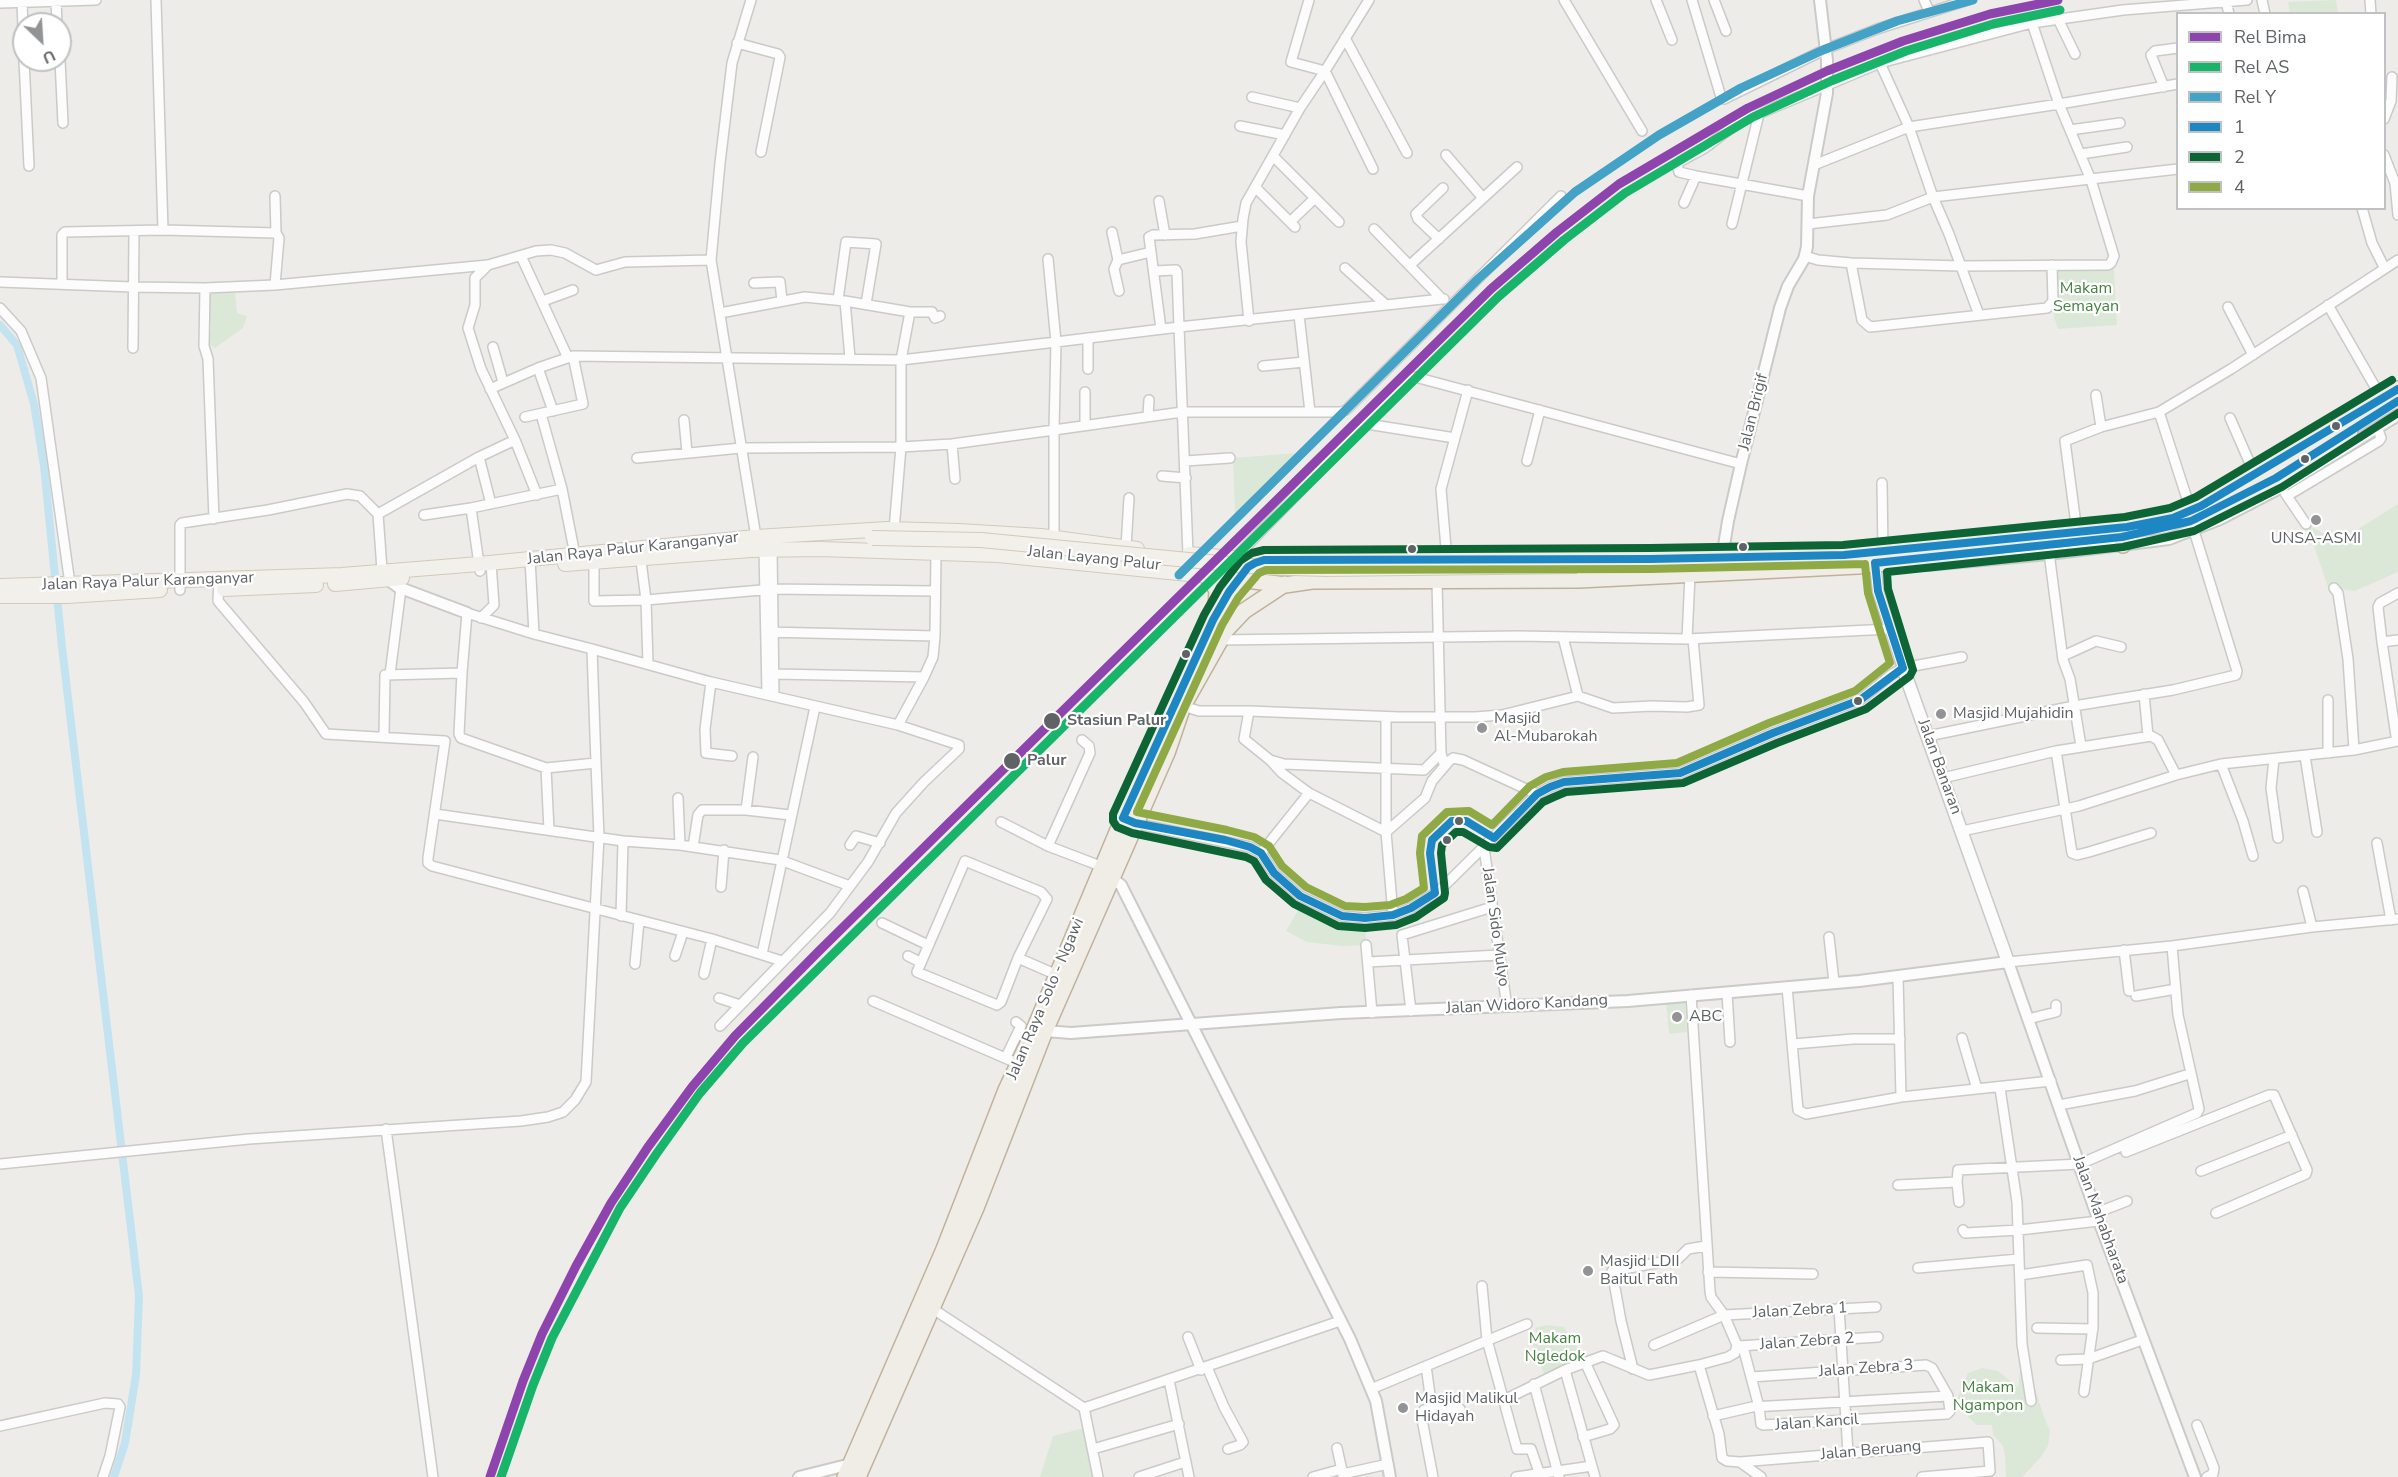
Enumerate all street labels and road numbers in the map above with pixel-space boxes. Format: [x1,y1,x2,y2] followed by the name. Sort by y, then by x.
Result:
[1735,371,1773,453] street label: Jalan Brigif
[526,528,740,570] street label: Jalan Raya Palur Karanganyar
[1026,542,1162,576] street label: Jalan Layang Palur
[42,569,254,595] street label: Jalan Raya Palur Karanganyar
[1913,717,1965,817] street label: Jalan Banaran
[1477,866,1513,988] street label: Jalan Sido Mulyo
[1003,915,1089,1083] street label: Jalan Raya Solo - Ngawi
[1446,991,1608,1019] street label: Jalan Widoro Kandang
[2068,1153,2132,1287] street label: Jalan Mahabharata
[1752,1299,1848,1323] street label: Jalan Zebra 1
[1759,1329,1855,1355] street label: Jalan Zebra 2
[1818,1356,1914,1382] street label: Jalan Zebra 3
[1775,1411,1859,1435] street label: Jalan Kancil
[1820,1437,1922,1465] street label: Jalan Beruang

